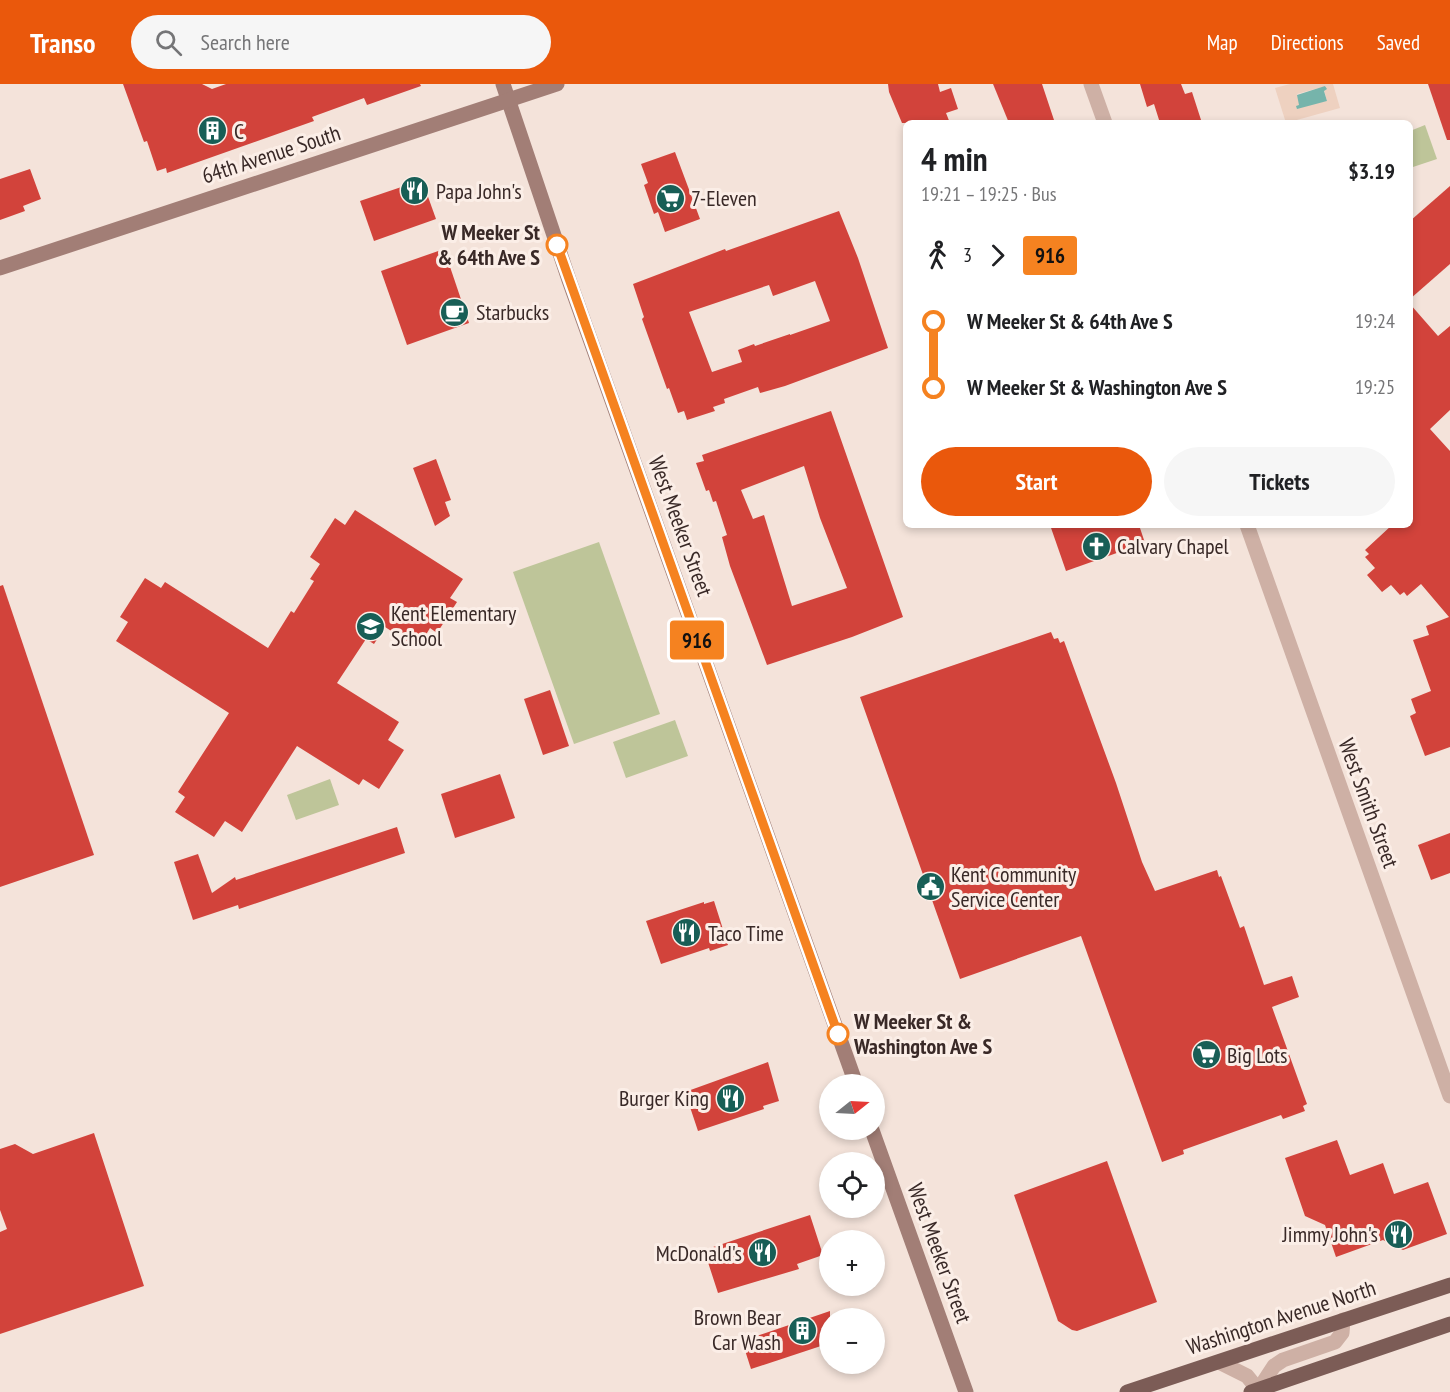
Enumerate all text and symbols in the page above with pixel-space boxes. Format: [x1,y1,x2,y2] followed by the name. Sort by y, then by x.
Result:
[131,15,551,69] search box
[30,24,95,61] text: Transo
[152,26,185,59] icon: search
[200,28,290,56] text: Search here
[1207,29,1238,56] text: Map
[1271,29,1344,56] text: Directions
[1377,29,1420,56] text: Saved
[197,115,229,147] building icon: C
[234,117,244,145] place label: C
[198,118,344,190] street label: 64th Avenue South
[921,137,988,180] text: 4 min
[1348,157,1395,185] text: $3.19
[399,175,431,207] restaurant icon: Papa John's
[436,177,522,205] place label: Papa John's
[921,181,1056,207] text: 19:21 – 19:25 · Bus
[654,182,686,214] supermarket icon: 7-Eleven
[691,184,757,212] place label: 7-Eleven
[437,218,541,271] place label: W Meeker St & 64th Ave S
[546,234,568,256] marker: W Meeker St & 64th Ave S
[921,239,954,272] icon: walk
[981,239,1014,272] icon: forward
[963,242,972,268] text: 3
[1035,242,1065,269] text: 916
[439,296,471,328] cafe icon: Starbucks
[476,298,549,326] place label: Starbucks
[967,307,1173,335] text: W Meeker St & 64th Ave S
[1355,308,1395,334] text: 19:24
[967,373,1227,401] text: W Meeker St & Washington Ave S
[1355,374,1395,400] text: 19:25
[921,447,1152,516] button: Start
[1164,447,1395,516] button: Tickets
[643,452,719,600] street label: West Meeker Street
[1080,530,1112,562] church icon: Calvary Chapel
[1117,532,1230,560] place label: Calvary Chapel
[391,599,517,652] place label: Kent Elementary School
[354,610,386,642] school or university icon: Kent Elementary School
[662,620,732,660] line badge: 916
[682,627,712,654] text: 916
[1333,734,1405,872] street label: West Smith Street
[951,860,1077,913] place label: Kent Community Service Center
[914,871,946,903] public building icon: Kent Community Service Center
[671,917,703,949] restaurant icon: Taco Time
[708,919,784,947] place label: Taco Time
[853,1007,992,1060] place label: W Meeker St & Washington Ave S
[827,1023,849,1045] marker: W Meeker St & Washington Ave S
[1190,1039,1222,1071] supermarket icon: Big Lots
[1227,1041,1287,1069] place label: Big Lots
[819,1074,885,1140] north arrow
[819,1074,885,1374] map controls
[714,1082,746,1114] restaurant icon: Burger King
[619,1084,709,1112] place label: Burger King
[819,1152,885,1218] button: locate
[902,1179,978,1327] street label: West Meeker Street
[1383,1218,1415,1250] restaurant icon: Jimmy John's
[1282,1220,1378,1248] place label: Jimmy John's
[819,1230,885,1296] button: +
[747,1237,779,1269] restaurant icon: McDonald's
[656,1239,742,1267] place label: McDonald's
[1183,1273,1379,1361] street label: Washington Avenue North
[694,1303,781,1356] place label: Brown Bear Car Wash
[819,1308,885,1374] button: −
[786,1314,818,1346] building icon: Brown Bear Car Wash

